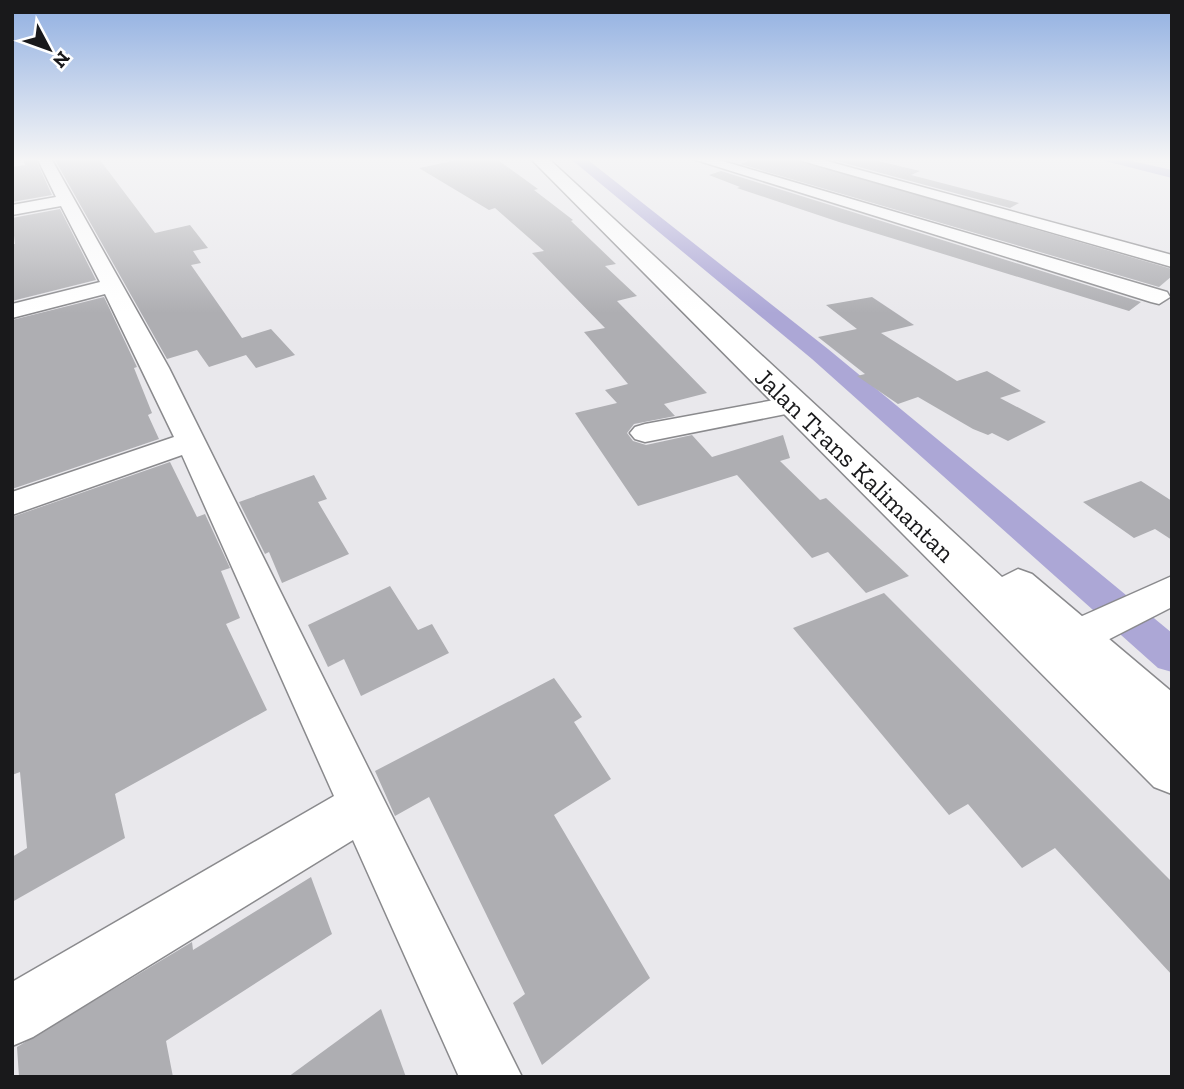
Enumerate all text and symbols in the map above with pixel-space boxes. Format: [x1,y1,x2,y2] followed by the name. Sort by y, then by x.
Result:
[14,14,84,84] north arrow
[48,47,75,73] text: N
[748,361,962,569] street label: Jalan Trans Kalimantan

